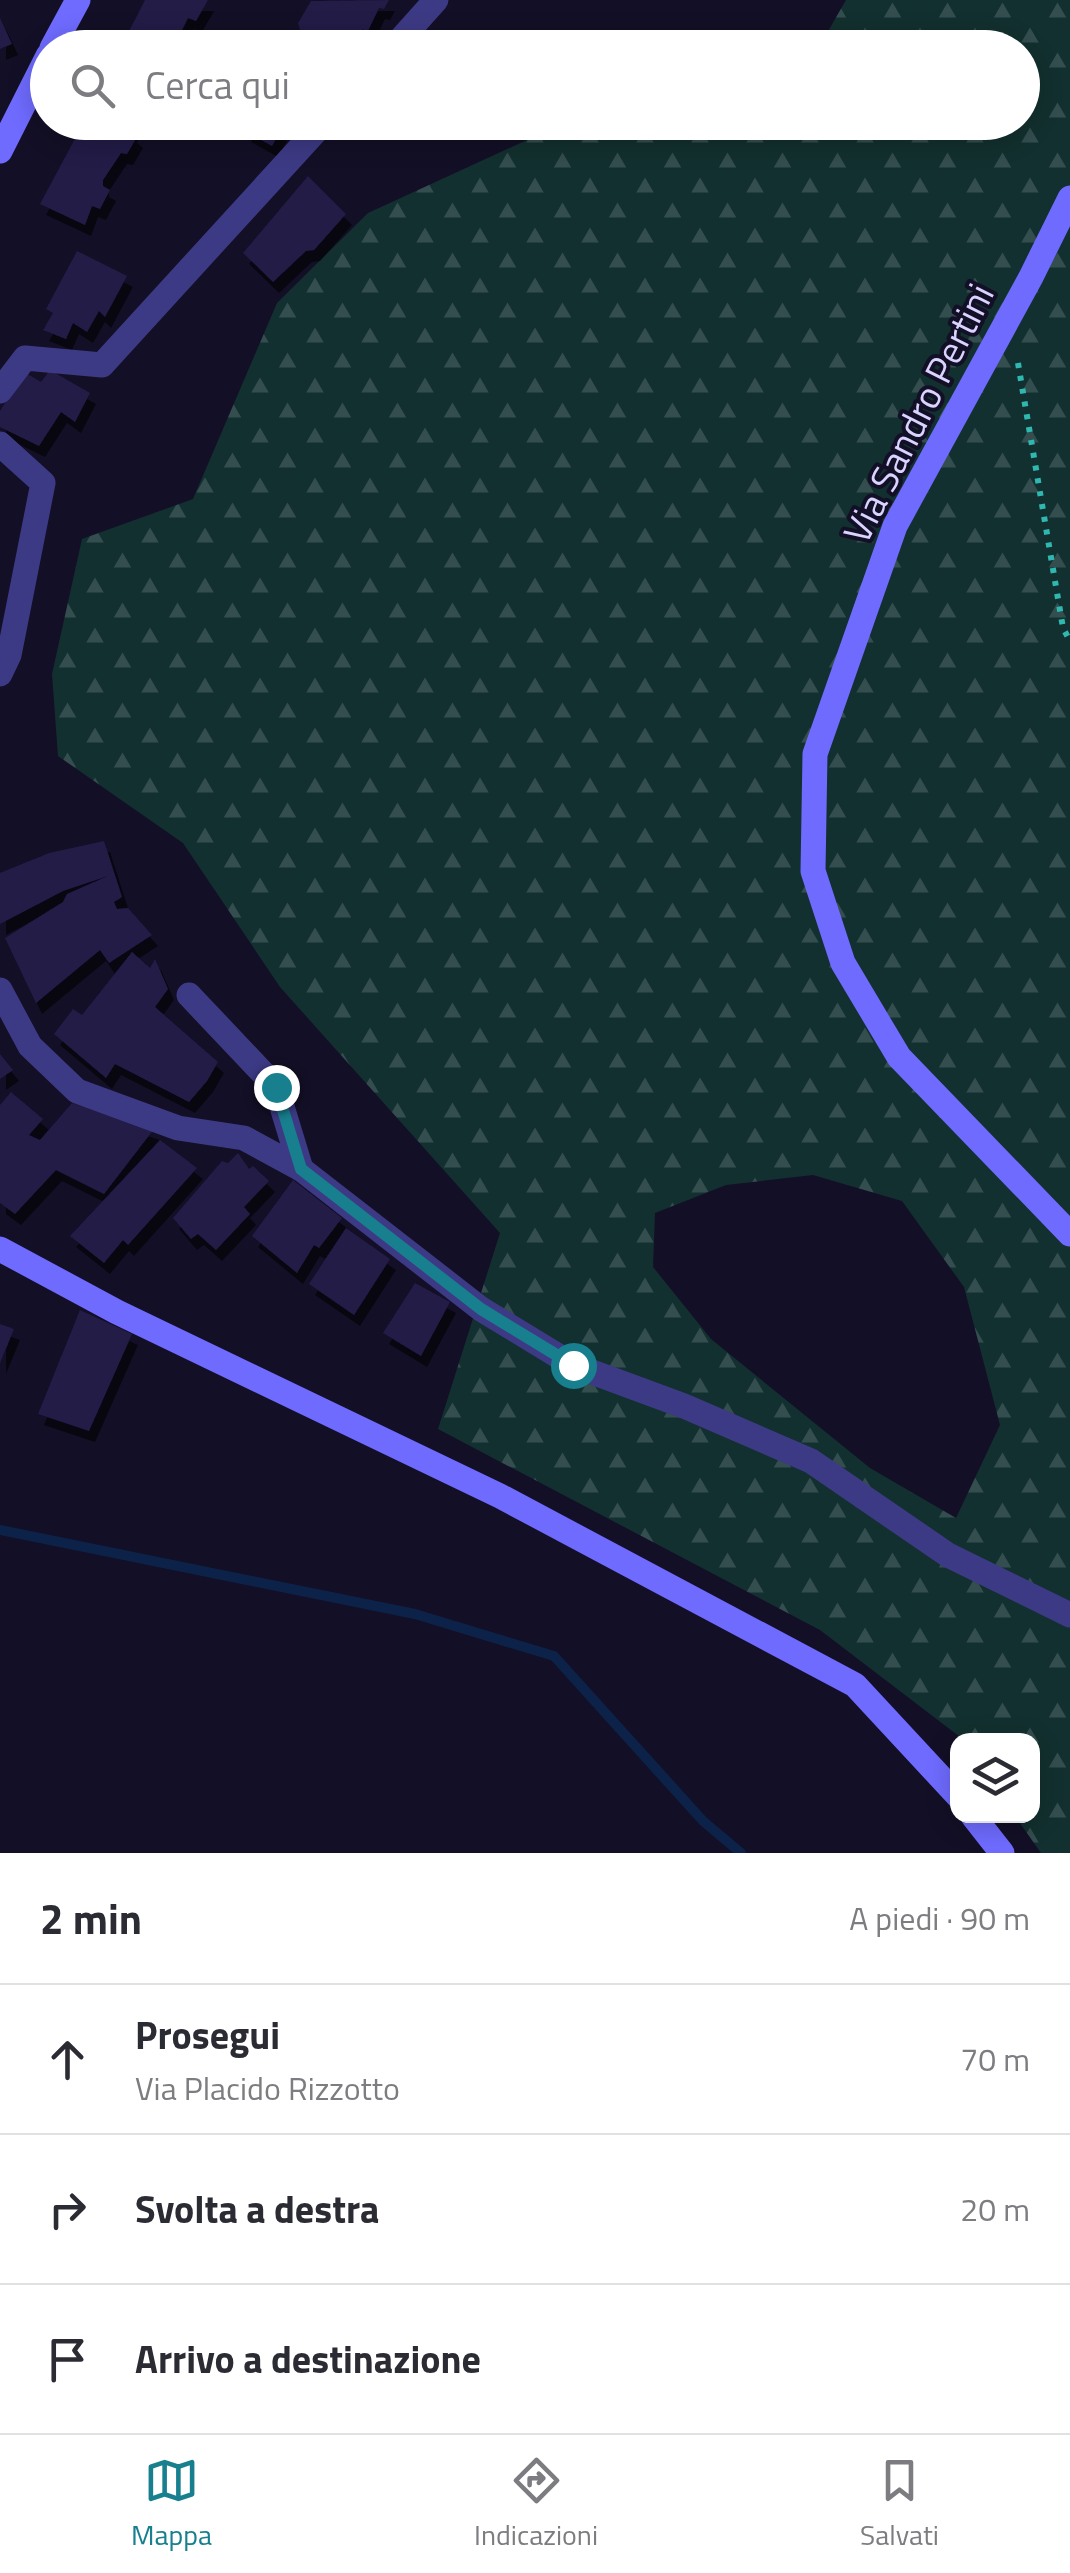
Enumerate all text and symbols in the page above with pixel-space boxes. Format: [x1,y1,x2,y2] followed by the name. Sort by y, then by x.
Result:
[30,30,1040,140] search box
[145,56,290,114] text: Cerca qui
[65,58,120,113] icon: search
[828,273,1008,553] street label: Via Sandro Pertini
[254,1065,300,1111] route end
[551,1343,597,1389] route start
[950,1733,1040,1823] map controls
[950,1733,1040,1823] button: layers
[40,1886,142,1950] text: 2 min
[849,1894,1030,1942] text: A piedi · 90 m
[135,2006,280,2064] text: Prosegui
[40,2032,95,2087] icon: ahead
[960,2035,1030,2083] text: 70 m
[135,2064,400,2112] text: Via Placido Rizzotto
[135,2180,380,2238] text: Svolta a destra
[40,2182,95,2237] icon: right
[960,2185,1030,2233] text: 20 m
[135,2330,481,2388] text: Arrivo a destinazione
[40,2332,95,2387] icon: arrive
[131,2453,212,2556] tab: Mappa
[474,2453,598,2556] tab: Indicazioni
[860,2453,939,2556] tab: Salvati

